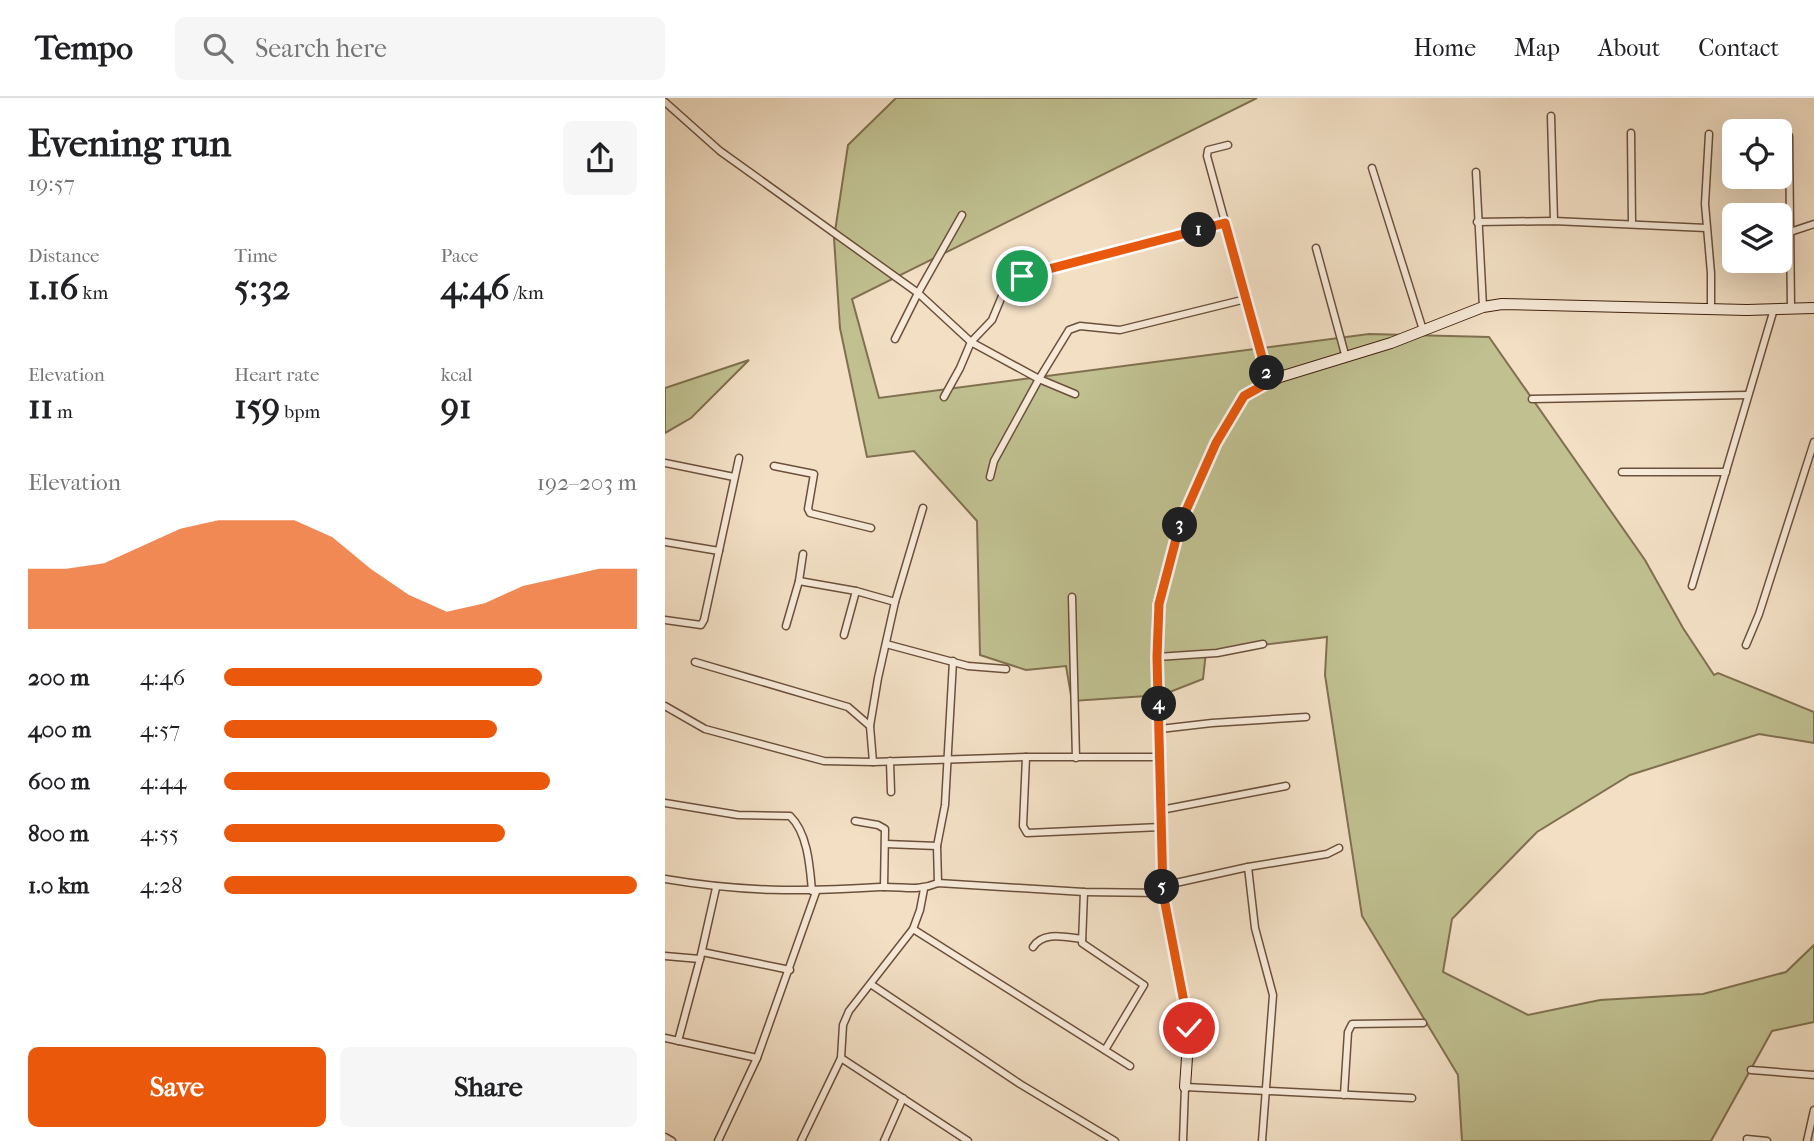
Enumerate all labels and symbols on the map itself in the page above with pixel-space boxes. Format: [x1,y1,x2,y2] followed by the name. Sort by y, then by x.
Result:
[1181,212,1217,248] pin: 1
[992,246,1052,306] pin
[1249,356,1285,390] pin: 2
[1163,508,1197,542] pin: 3
[1141,686,1177,722] pin: 4
[1145,870,1179,904] pin: 5
[1159,998,1219,1058] pin

